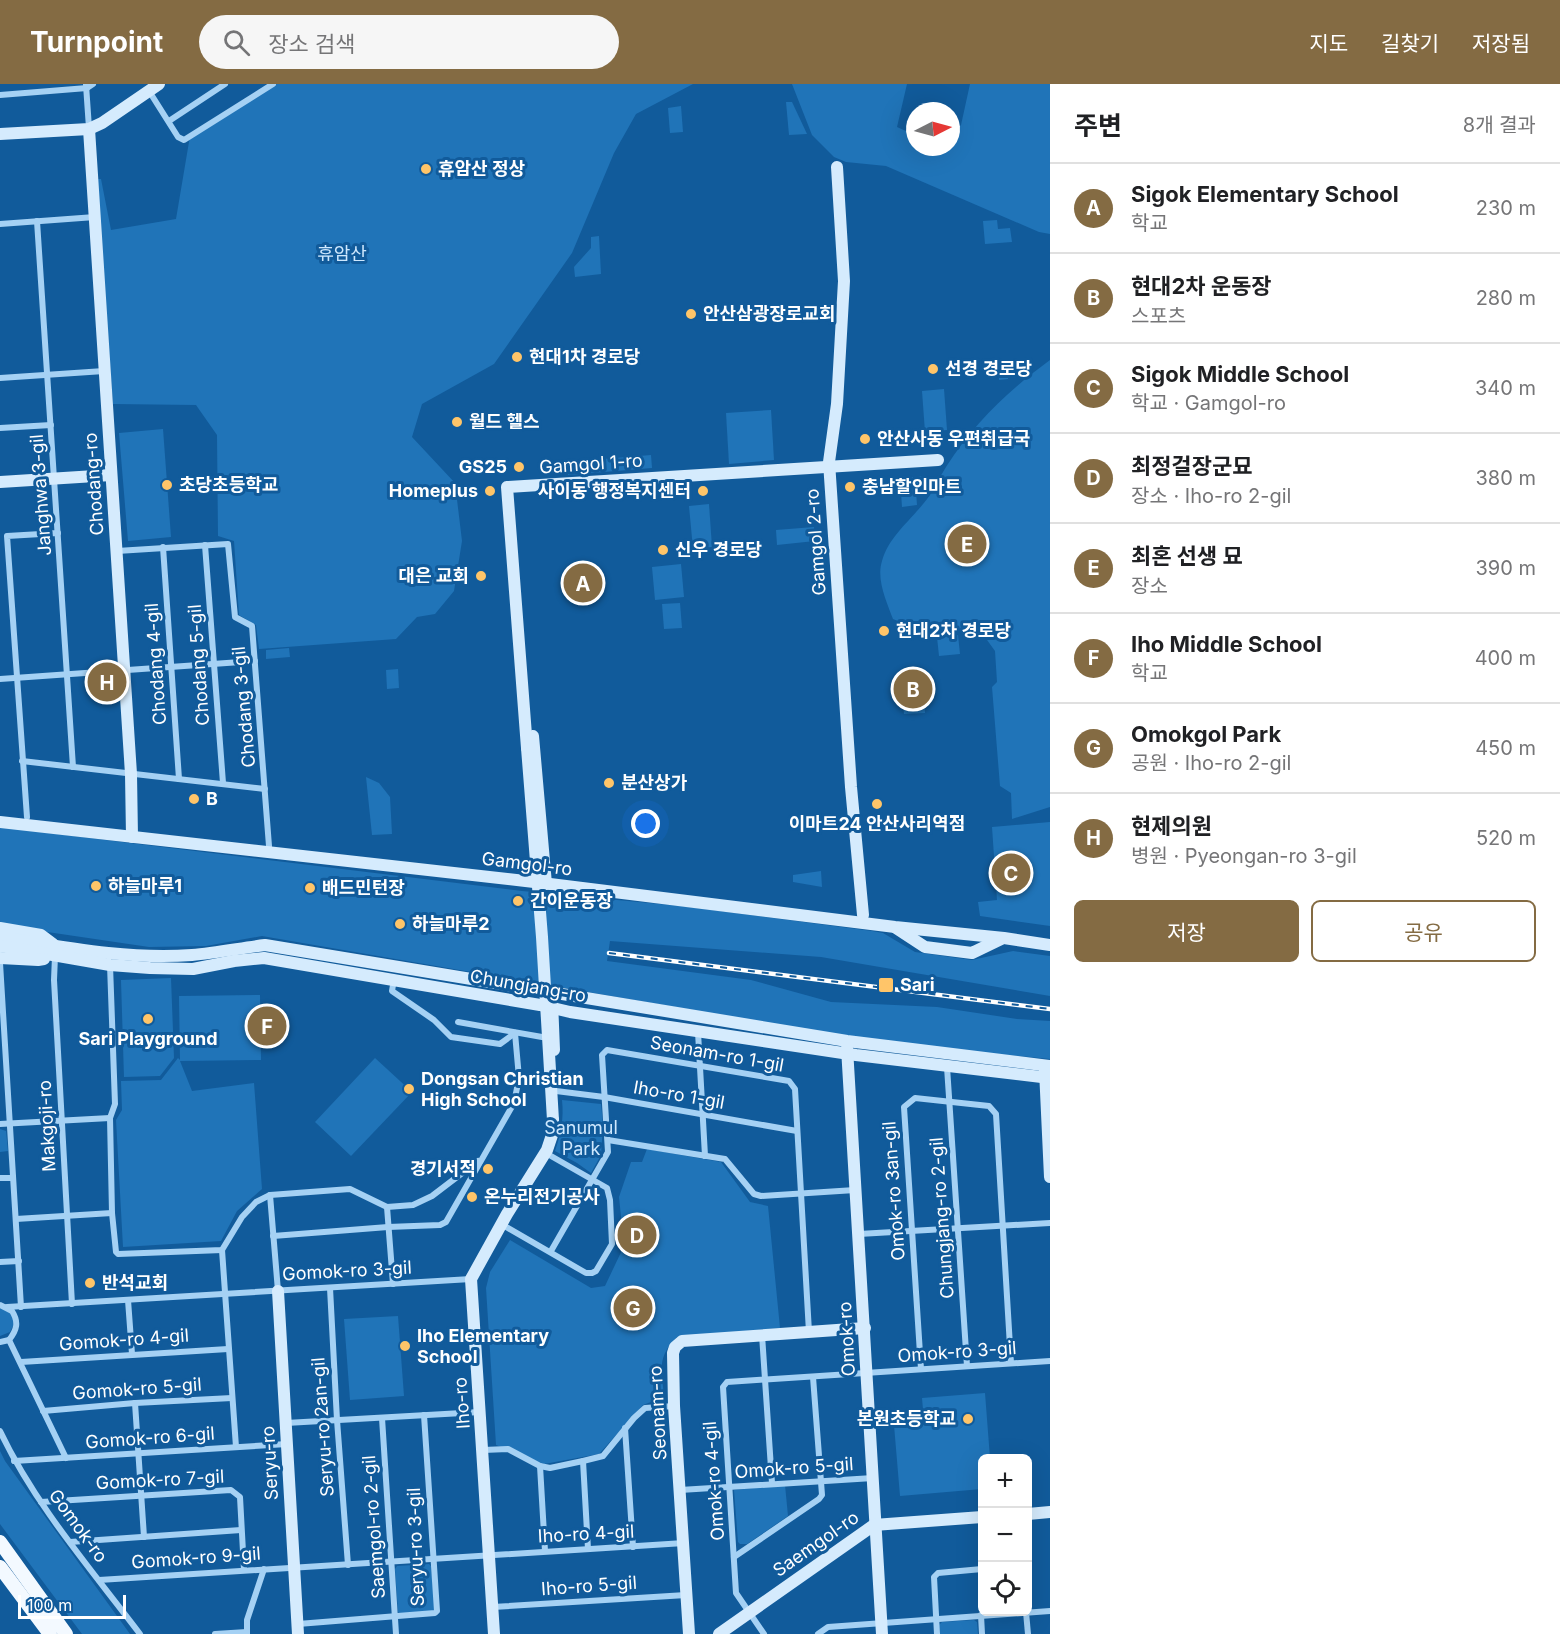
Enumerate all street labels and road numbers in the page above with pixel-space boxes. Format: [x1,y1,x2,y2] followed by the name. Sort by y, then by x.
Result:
[79,432,108,536] street label: Chodang-ro
[26,434,55,557] street label: Janghwa 3-gil
[539,449,643,478] street label: Gamgol 1-ro
[801,488,830,596] street label: Gamgol 2-ro
[141,602,170,726] street label: Chodang 4-gil
[184,604,213,726] street label: Chodang 5-gil
[228,646,259,769] street label: Chodang 3-gil
[481,848,574,879] street label: Gamgol-ro
[468,965,588,1006] street label: Chungjang-ro
[649,1031,786,1076] street label: Seonam-ro 1-gil
[632,1076,726,1113] street label: Iho-ro 1-gil
[34,1080,59,1172] street label: Makgoji-ro
[878,1121,909,1262] street label: Omok-ro 3an-gil
[925,1137,958,1300] street label: Chungjang-ro 2-gil
[282,1257,412,1284] street label: Gomok-ro 3-gil
[834,1301,859,1377] street label: Omok-ro
[58,1324,190,1355] street label: Gomok-ro 4-gil
[897,1337,1017,1366] street label: Omok-ro 3-gil
[307,1357,338,1497] street label: Seryu-ro 2an-gil
[645,1365,670,1461] street label: Seonam-ro
[72,1374,202,1403] street label: Gomok-ro 5-gil
[449,1376,474,1430] street label: Iho-ro
[699,1421,728,1541] street label: Omok-ro 4-gil
[85,1423,215,1452] street label: Gomok-ro 6-gil
[257,1425,282,1501] street label: Seryu-ro
[734,1453,854,1482] street label: Omok-ro 5-gil
[358,1455,389,1599] street label: Saemgol-ro 2-gil
[95,1466,225,1493] street label: Gomok-ro 7-gil
[45,1485,112,1566] street label: Gomok-ro
[403,1487,428,1607] street label: Seryu-ro 3-gil
[769,1506,863,1581] street label: Saemgol-ro
[537,1520,635,1547] street label: Iho-ro 4-gil
[131,1543,261,1572] street label: Gomok-ro 9-gil
[540,1572,638,1599] street label: Iho-ro 5-gil

